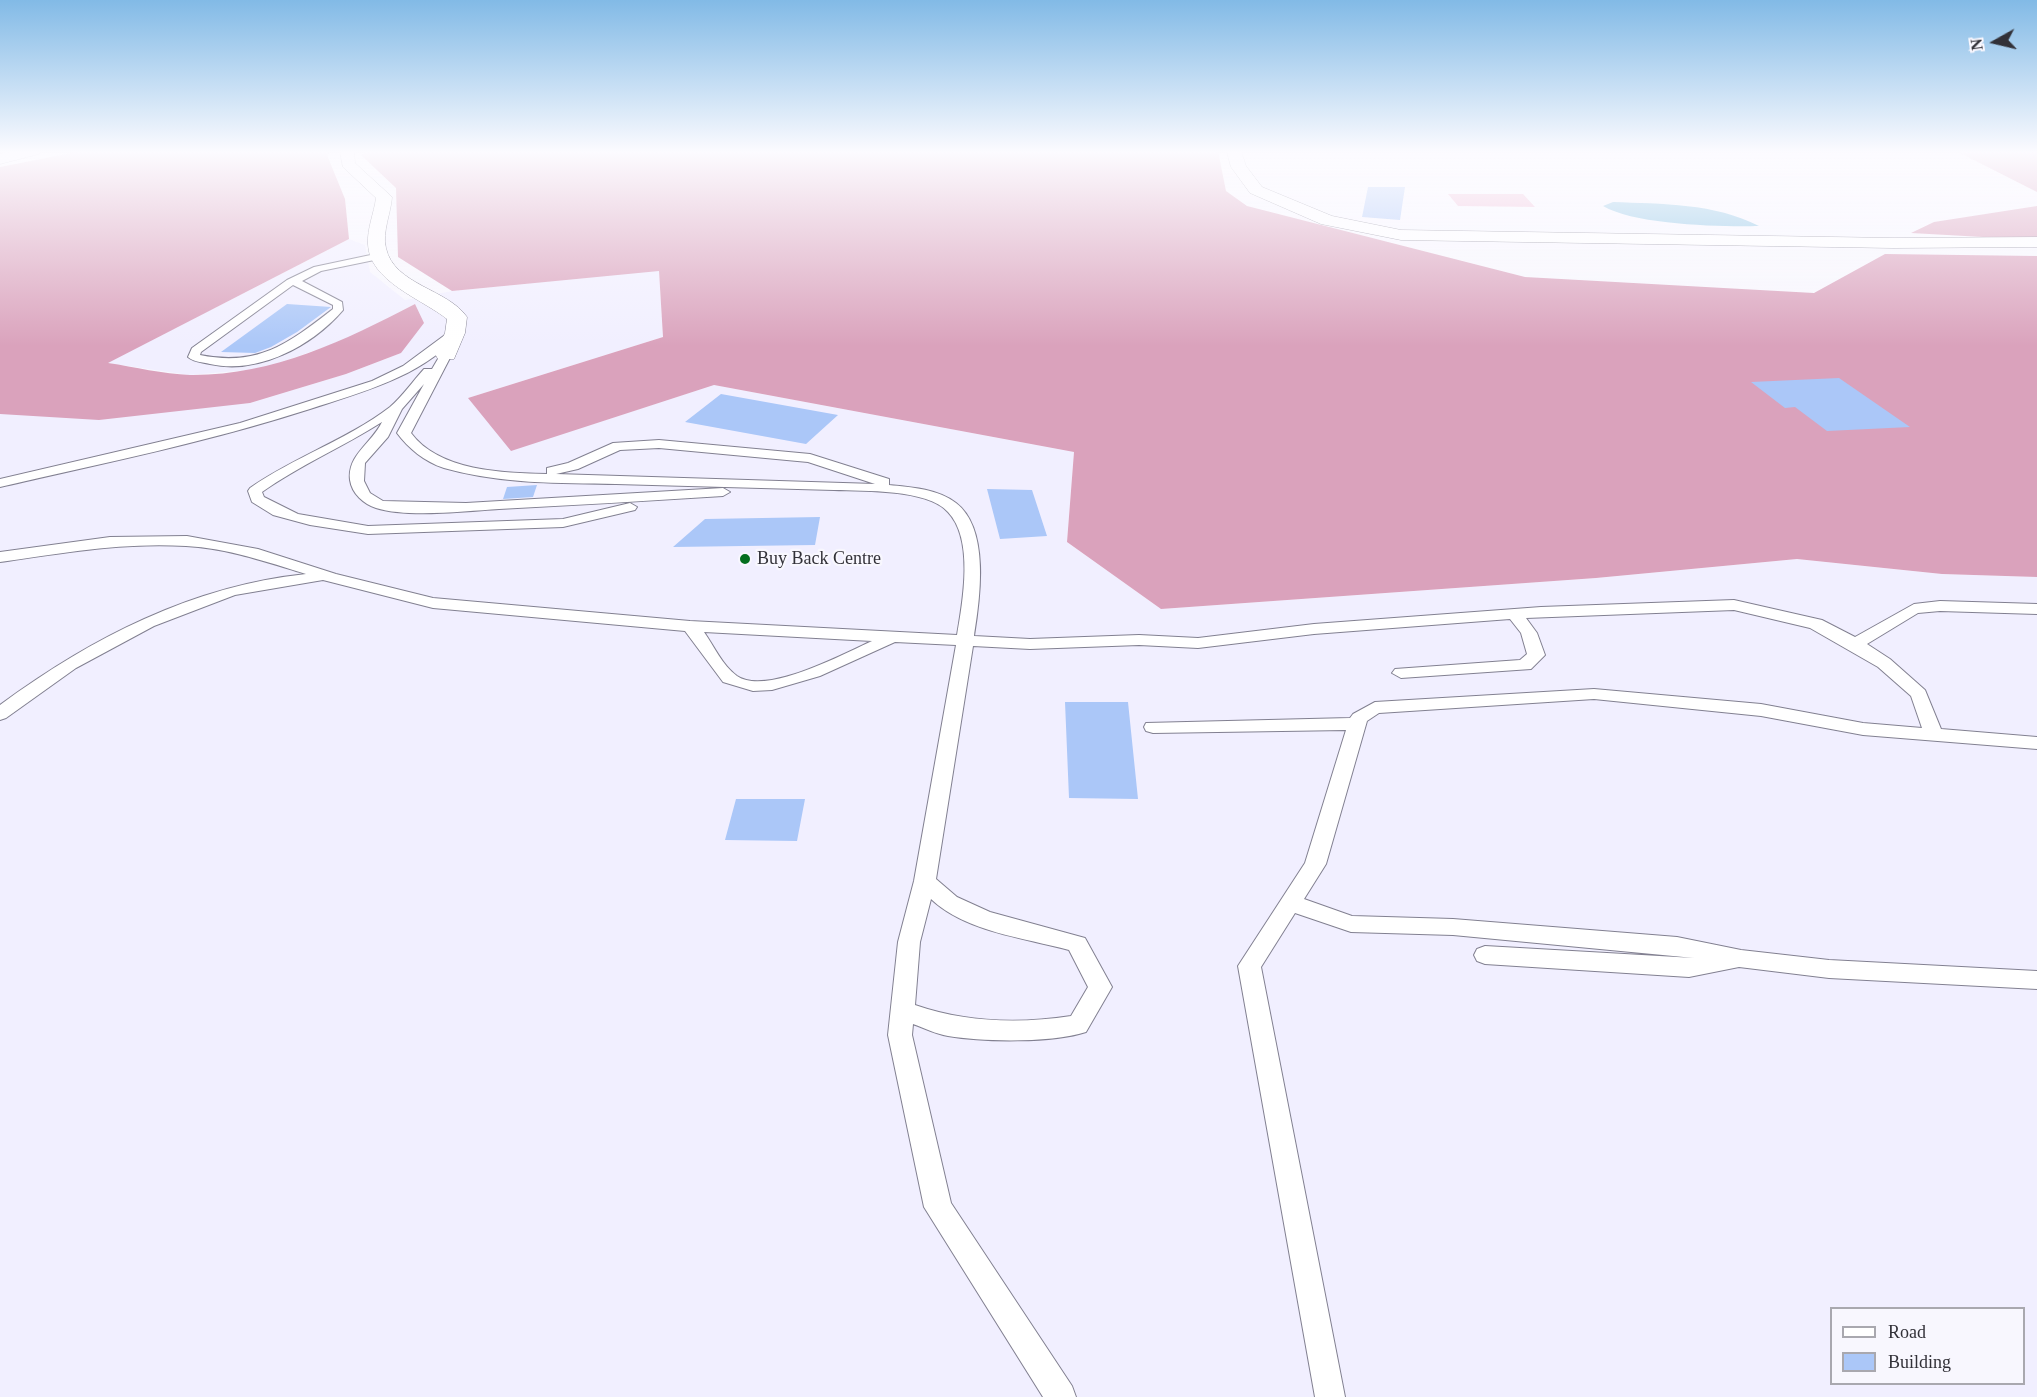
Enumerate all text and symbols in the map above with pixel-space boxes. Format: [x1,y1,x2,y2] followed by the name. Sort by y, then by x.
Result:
[1965,12,2025,72] north arrow
[1967,38,1986,51] text: N
[757,548,881,570] place label: Buy Back Centre
[738,552,752,566] marker: Buy Back Centre
[1830,1307,2025,1385] legend
[1888,1322,1926,1342] text: Road
[1888,1352,1951,1372] text: Building

